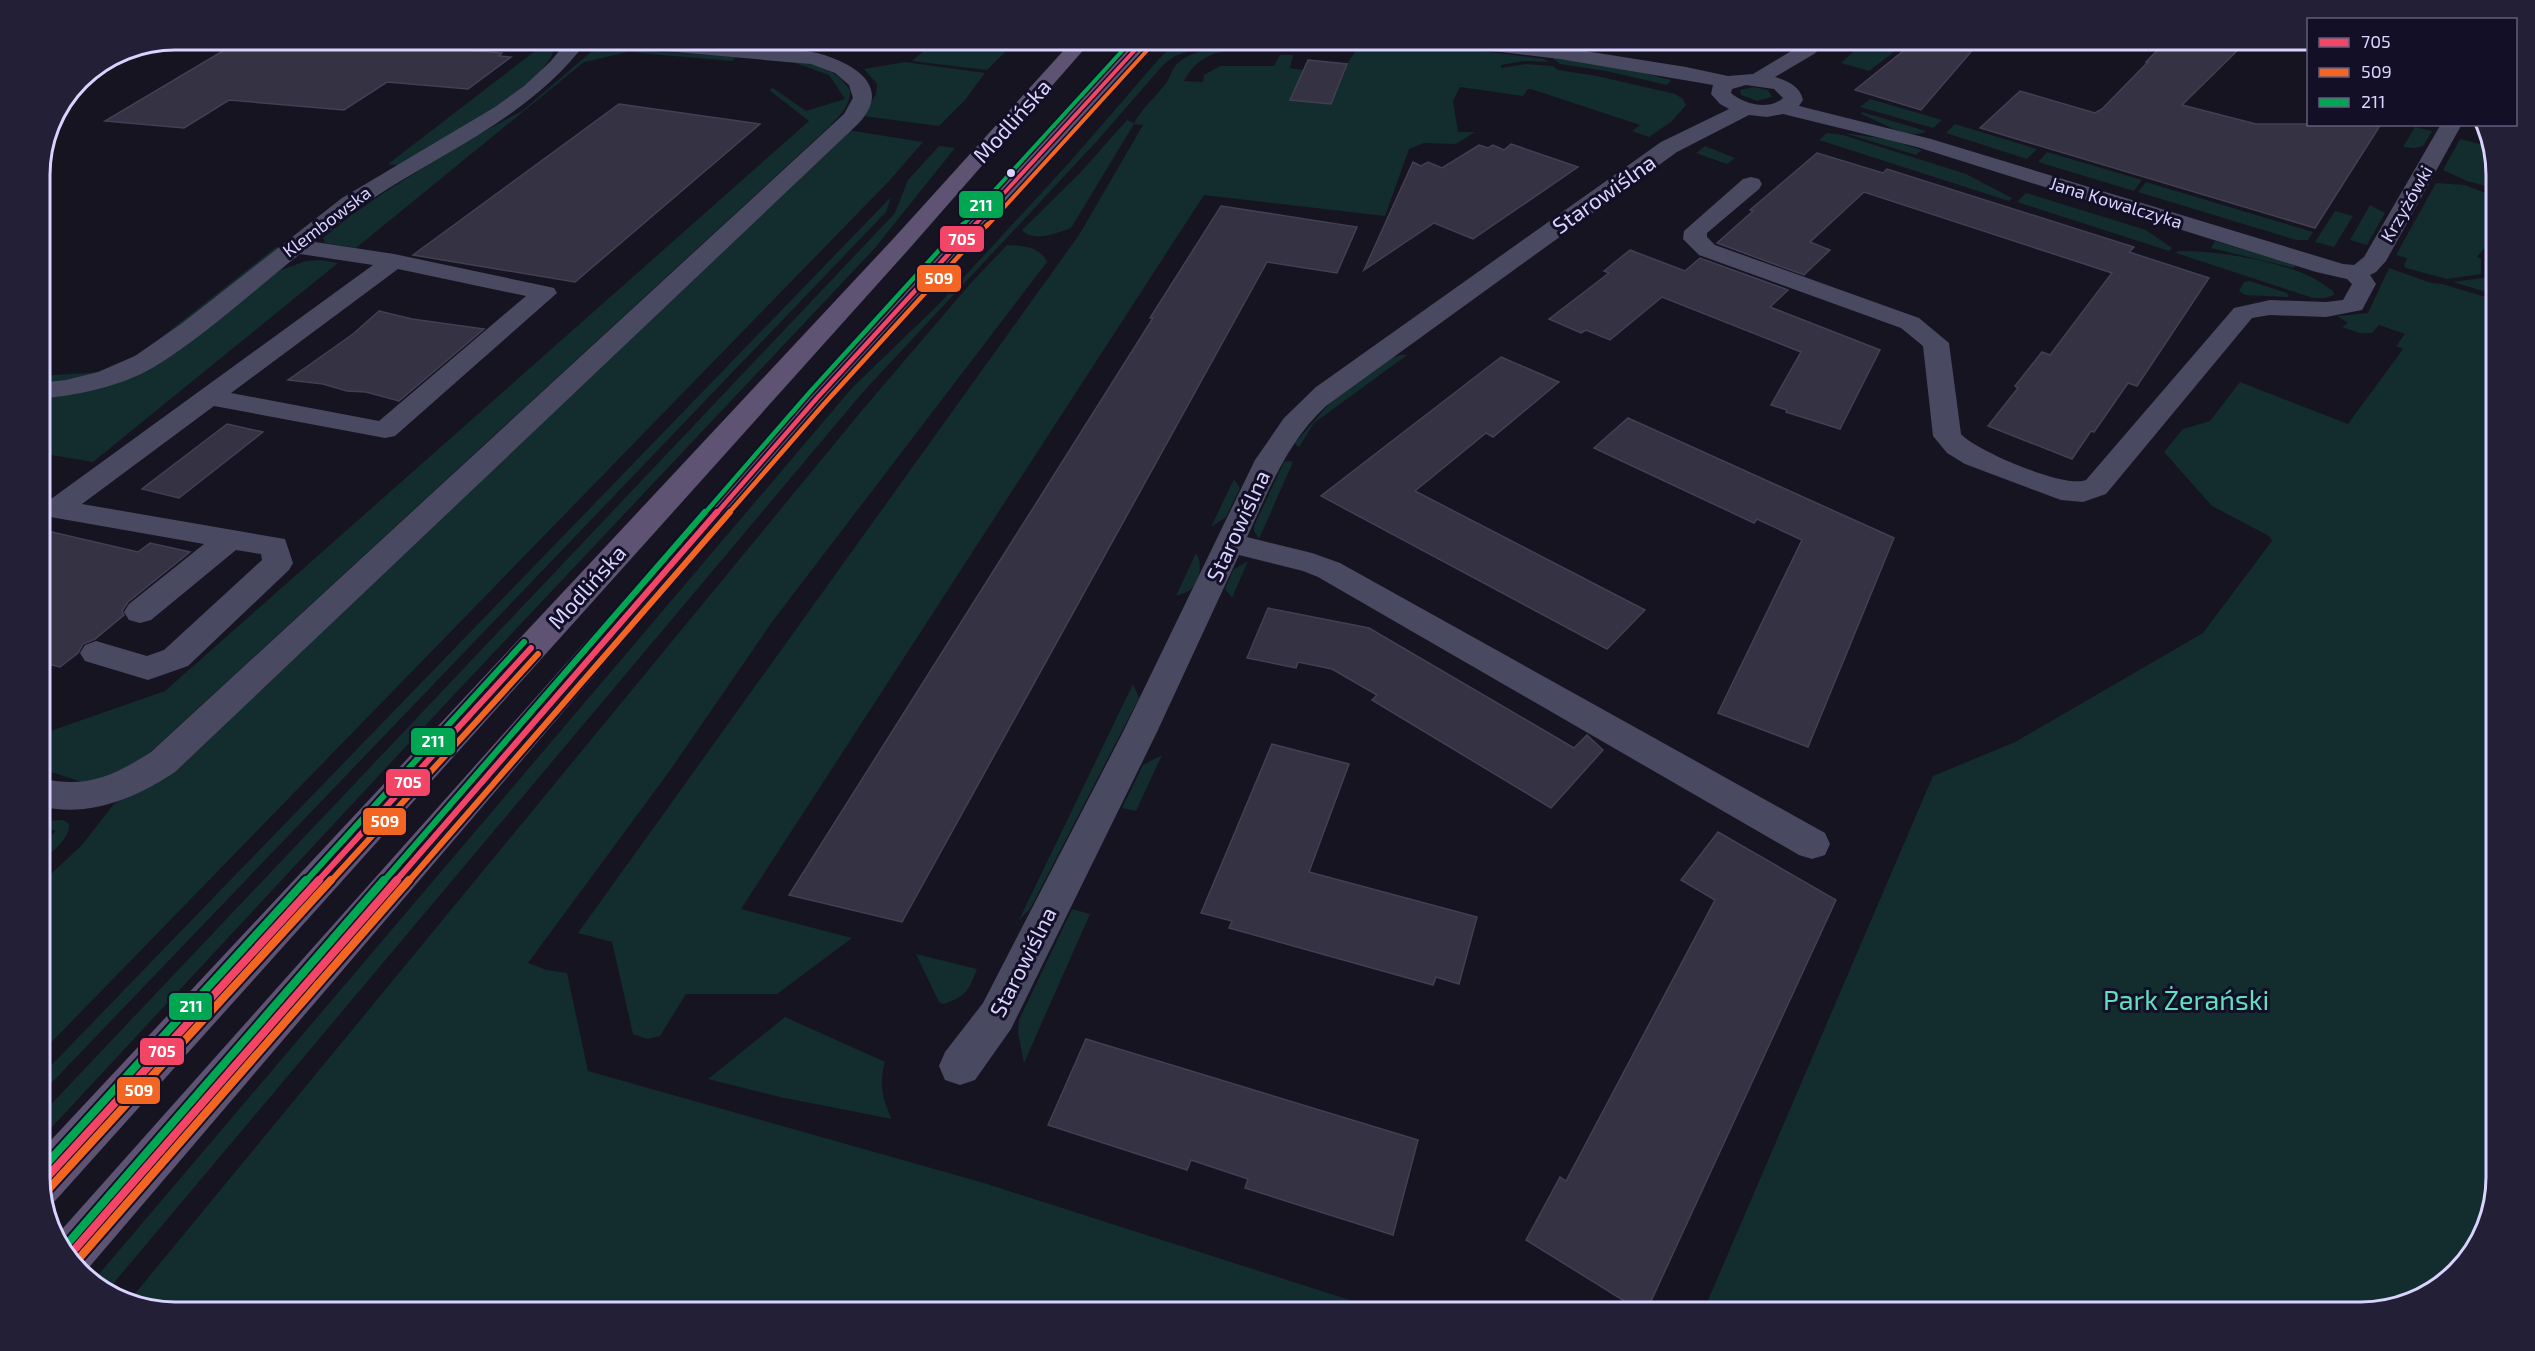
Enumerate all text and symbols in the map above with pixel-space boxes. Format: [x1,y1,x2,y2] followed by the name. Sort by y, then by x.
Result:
[2307,18,2517,126] legend
[2361,30,2391,52] text: 705
[2361,60,2392,82] text: 509
[967,73,1056,168] street label: Modlińska
[2361,90,2385,112] text: 211
[1547,148,1660,238] street label: Starowiślna
[2376,161,2437,246] street label: Krzyżówki
[1005,167,1017,179] unlabelled marker
[2047,171,2185,233] street label: Jana Kowalczyka
[278,181,375,262] street label: Klembowska
[958,190,1004,219] line badge: 211
[969,195,993,214] text: 211
[939,225,985,253] line badge: 705
[948,229,976,248] text: 705
[916,264,962,293] line badge: 509
[925,268,953,287] text: 509
[1200,466,1274,585] street label: Starowiślna
[542,539,631,634] street label: Modlińska
[410,727,456,756] line badge: 211
[421,731,445,750] text: 211
[385,768,431,797] line badge: 705
[394,772,422,791] text: 705
[362,807,407,836] line badge: 509
[371,811,399,830] text: 509
[983,902,1061,1021] street label: Starowiślna
[2103,983,2269,1015] park label: Park Żerański
[168,992,213,1021] line badge: 211
[179,996,203,1015] text: 211
[139,1037,185,1066] line badge: 705
[148,1041,176,1060] text: 705
[116,1076,161,1105] line badge: 509
[125,1080,153,1099] text: 509

